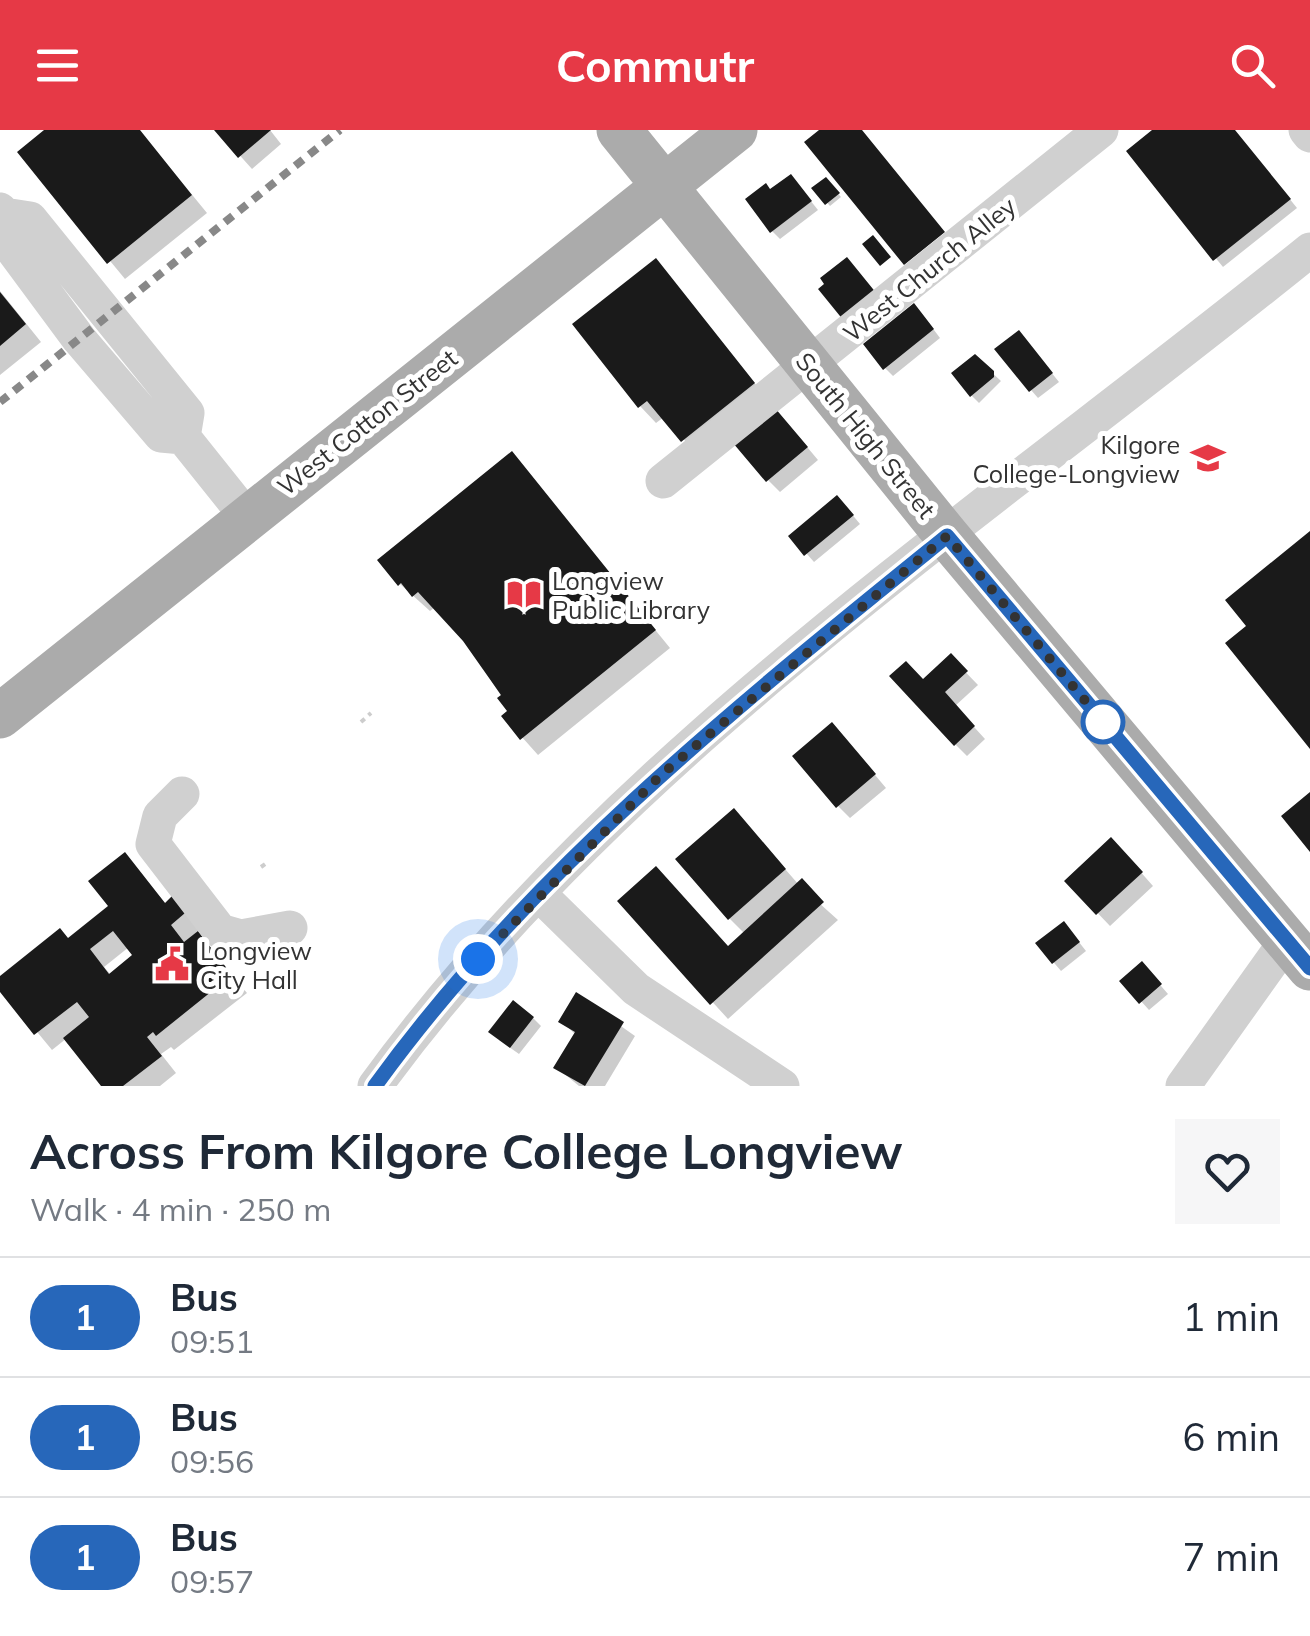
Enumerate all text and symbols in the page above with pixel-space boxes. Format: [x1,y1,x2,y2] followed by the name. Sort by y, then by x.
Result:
[556,37,754,93] text: Commutr
[30,38,85,93] icon: menu
[1225,38,1280,93] icon: search
[836,190,1022,348] street label: West Church Alley
[271,342,463,502] street label: West Cotton Street
[790,346,943,524] street label: South High Street
[972,429,1180,489] place label: Kilgore College-Longview
[1189,439,1227,477] school or university icon: Kilgore College-Longview
[552,565,710,625] place label: Longview Public Library
[505,575,543,613] library icon: Longview Public Library
[1082,701,1124,743] unlabelled marker
[453,934,503,984] your location
[200,935,312,995] place label: Longview City Hall
[153,945,191,983] public building icon: Longview City Hall
[1175,1119,1280,1224] button: heart
[30,1121,903,1181] text: Across From Kilgore College Longview
[30,1189,331,1229] text: Walk · 4 min · 250 m
[170,1273,238,1321] text: Bus
[1183,1293,1280,1341] text: 1 min
[74,1295,96,1339] text: 1
[170,1321,254,1361] text: 09:51
[170,1393,238,1441] text: Bus
[1183,1413,1280,1461] text: 6 min
[74,1415,96,1459] text: 1
[170,1441,254,1481] text: 09:56
[170,1513,238,1561] text: Bus
[1183,1533,1280,1581] text: 7 min
[74,1535,96,1579] text: 1
[170,1561,254,1601] text: 09:57

